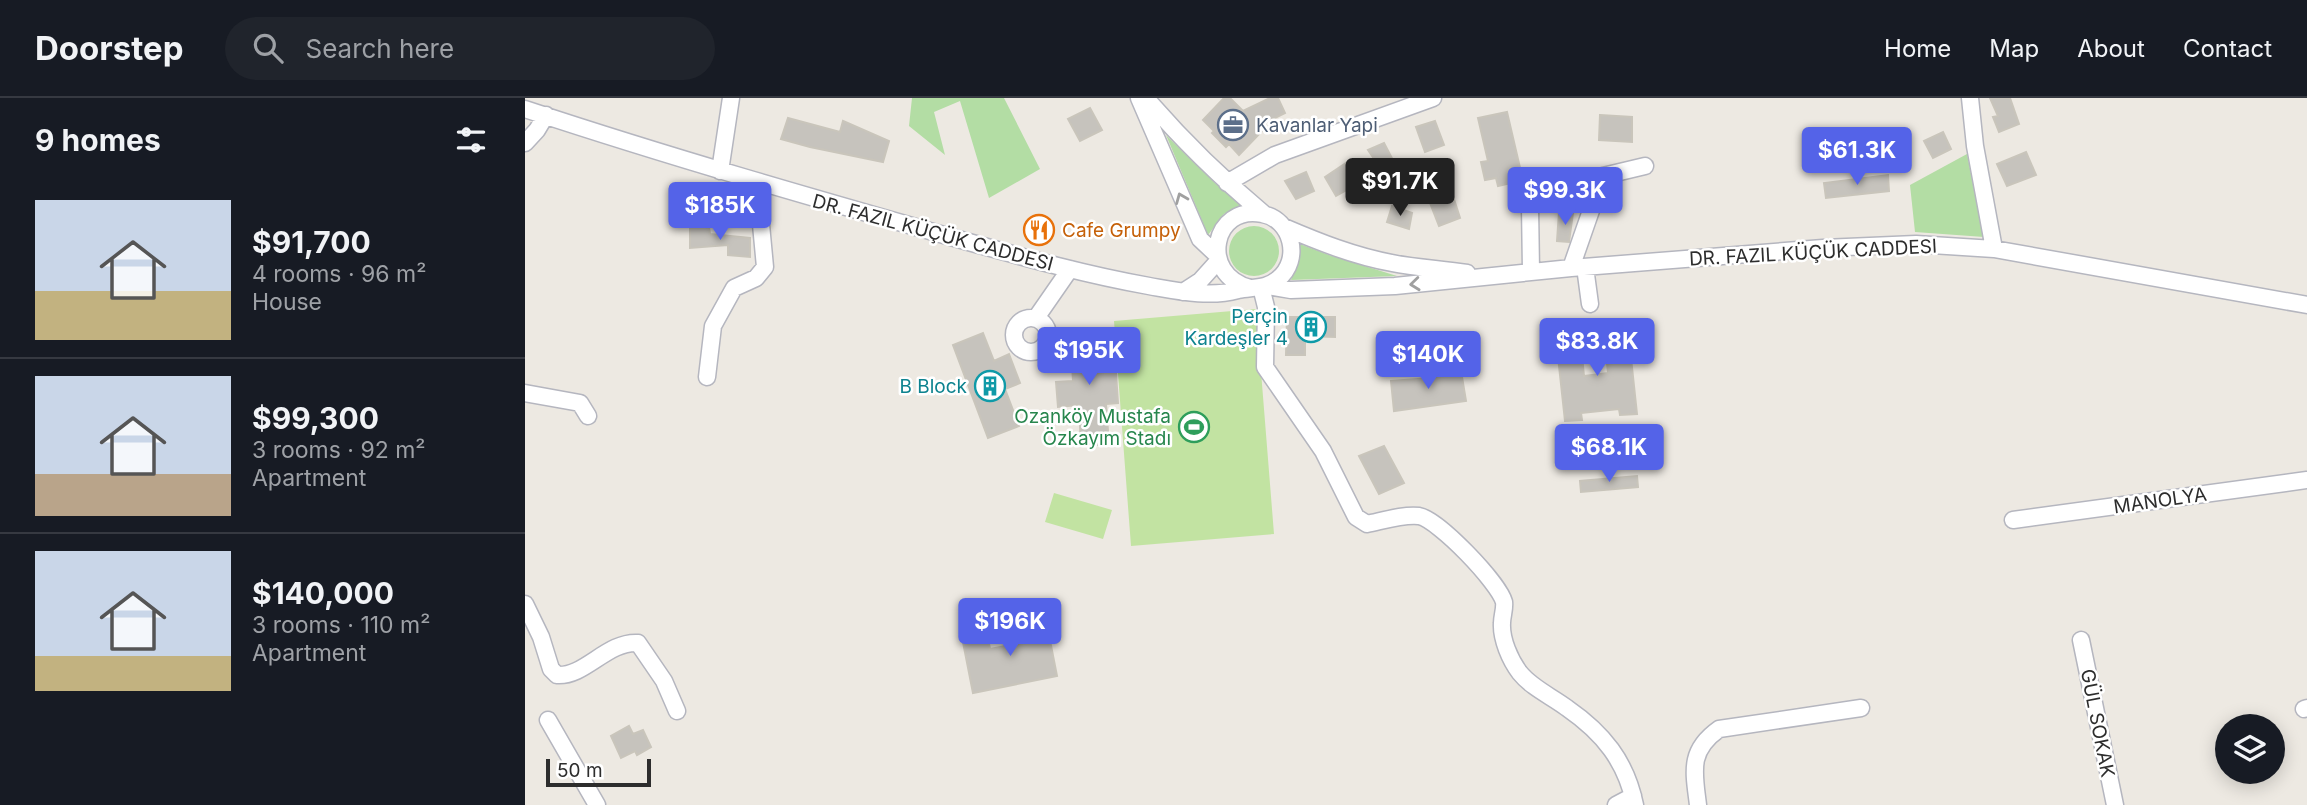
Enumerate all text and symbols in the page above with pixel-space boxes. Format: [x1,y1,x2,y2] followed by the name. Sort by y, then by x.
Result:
[225,17,715,80] search box
[35,28,183,68] text: Doorstep
[249,29,287,67] icon: search
[305,33,454,64] text: Search here
[1884,34,1951,63] text: Home
[1989,34,2039,63] text: Map
[2077,34,2145,63] text: About
[2183,34,2272,63] text: Contact
[1216,108,1250,142] office icon: Kavanlar Yapi
[1256,114,1378,137] place label: Kavanlar Yapi
[452,121,490,159] icon: filters
[35,122,161,158] text: 9 homes
[1800,127,1914,187] pin: $61.3K
[1818,136,1896,164] text: $61.3K
[1343,158,1457,218] pin: $91.7K
[1362,167,1438,195] text: $91.7K
[1508,167,1622,227] pin: $99.3K
[1524,176,1606,204] text: $99.3K
[671,183,769,242] pin: $185K
[810,189,1056,276] street label: DR. FAZIL KÜÇÜK CADDESI
[684,191,756,219] text: $185K
[1176,193,1190,205] one-way arrow
[1022,213,1056,247] restaurant icon: Cafe Grumpy
[1062,219,1181,242] place label: Cafe Grumpy
[252,224,371,260] text: $91,700
[91,228,175,312] icon: home
[1688,235,1938,270] street label: DR. FAZIL KÜÇÜK CADDESI
[252,260,426,288] text: 4 rooms · 96 m²
[1409,277,1421,292] one-way arrow
[252,288,322,316] text: House
[1185,305,1288,350] place label: Perçin Kardeşler 4
[1294,310,1328,344] building icon: Perçin Kardeşler 4
[1540,318,1654,378] pin: $83.8K
[1556,327,1638,355] text: $83.8K
[1040,328,1138,387] pin: $195K
[1379,331,1477,391] pin: $140K
[1053,336,1125,364] text: $195K
[1392,340,1464,368] text: $140K
[973,369,1007,403] building icon: B Block
[900,375,968,398] place label: B Block
[252,400,379,436] text: $99,300
[91,404,175,488] icon: home
[1014,405,1171,450] place label: Ozanköy Mustafa Özkayım Stadı
[1177,410,1211,444] sports icon: Ozanköy Mustafa Özkayım Stadı
[1552,424,1666,484] pin: $68.1K
[1571,433,1647,461] text: $68.1K
[252,436,425,464] text: 3 rooms · 92 m²
[252,464,366,492] text: Apartment
[2112,483,2208,518] street label: MANOLYA
[252,575,394,611] text: $140,000
[91,579,175,663] icon: home
[961,598,1059,658] pin: $196K
[974,607,1046,635] text: $196K
[252,611,430,639] text: 3 rooms · 110 m²
[252,639,366,667] text: Apartment
[2076,667,2119,779] street label: GÜL SOKAK
[2215,714,2285,784] map controls
[2215,714,2285,784] button: layers
[546,756,651,788] scale bar
[557,759,603,782] text: 50 m

